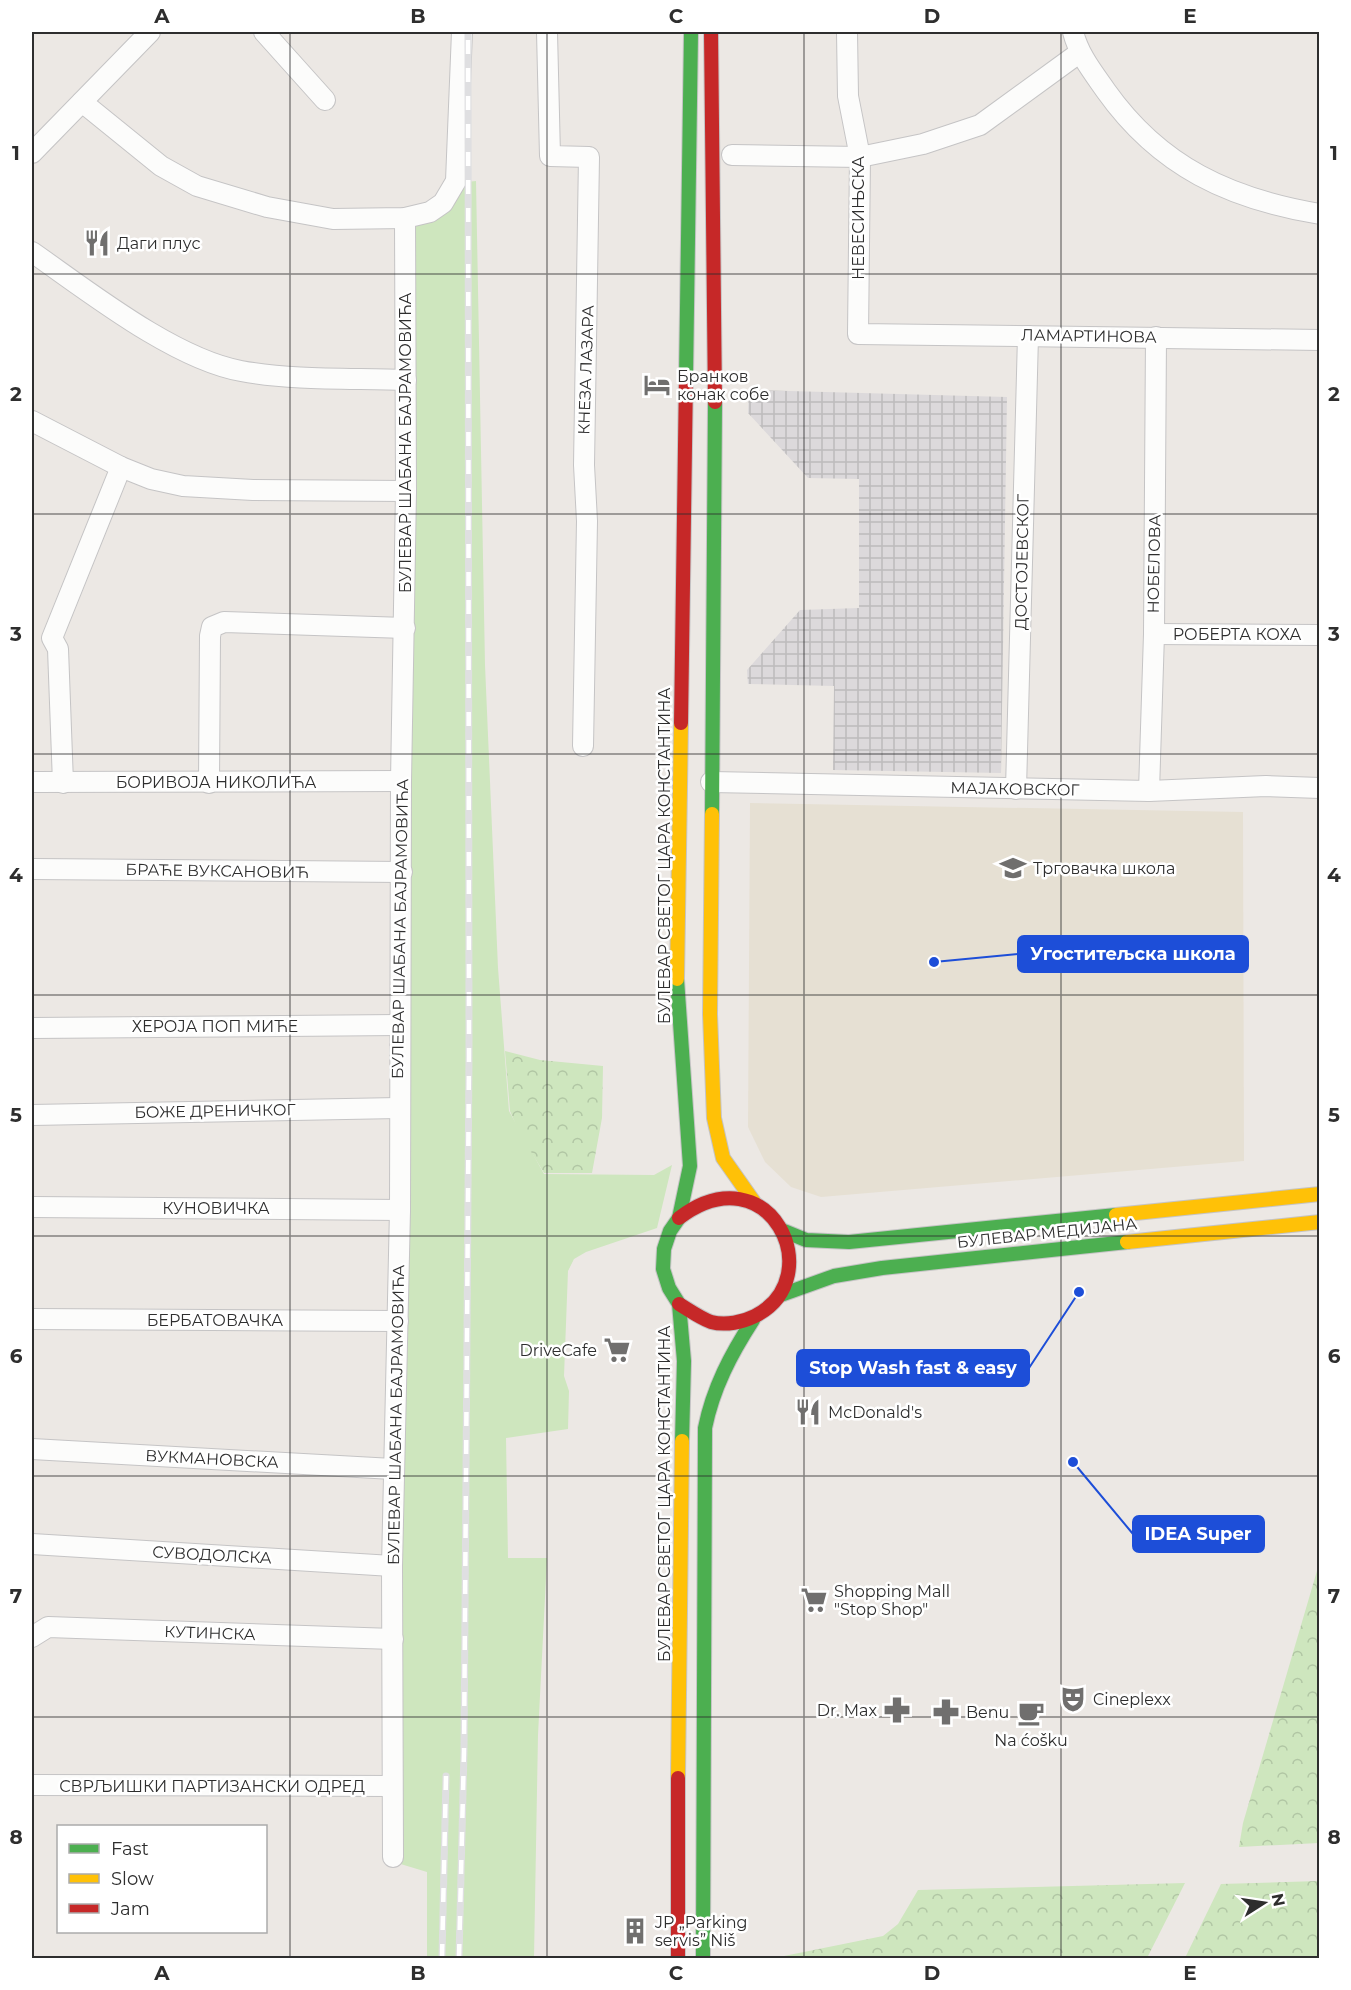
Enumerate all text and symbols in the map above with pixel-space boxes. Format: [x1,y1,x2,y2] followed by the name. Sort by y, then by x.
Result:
[153,4,170,28] text: A
[410,4,426,28] text: B
[669,4,684,28] text: C
[924,4,940,28] text: D
[1183,4,1197,28] text: E
[12,141,20,165] text: 1
[1330,141,1338,165] text: 1
[849,156,868,280] street label: НЕВЕСИЊСКА
[82,228,112,258] restaurant icon: Даги плус
[117,234,200,253] place label: Даги плус
[396,293,415,593] street label: БУЛЕВАР ШАБАНА БАЈРАМОВИЋА
[574,305,598,435] street label: КНЕЗА ЛАЗАРА
[1021,325,1157,347] street label: ЛАМАРТИНОВА
[677,367,769,404] place label: Бранков конак собе
[642,370,672,400] hotel icon: Бранков конак собе
[10,382,22,406] text: 2
[1328,382,1340,406] text: 2
[1011,493,1033,630] street label: ДОСТОЈЕВСКОГ
[1144,514,1164,614] street label: НОБЕЛОВА
[9,622,22,646] text: 3
[1327,622,1340,646] text: 3
[1173,625,1301,644] street label: РОБЕРТА КОХА
[655,688,674,1024] street label: БУЛЕВАР СВЕТОГ ЦАРА КОНСТАНТИНА
[116,773,316,792] street label: БОРИВОЈА НИКОЛИЋА
[388,778,412,1079] street label: БУЛЕВАР ШАБАНА БАЈРАМОВИЋА
[950,778,1081,800] street label: МАЈАКОВСКОГ
[998,853,1028,883] school or university icon: Трговачка школа
[1033,859,1175,878] place label: Трговачка школа
[125,860,309,882] street label: БРАЋЕ ВУКСАНОВИЋ
[9,863,23,887] text: 4
[1327,863,1341,887] text: 4
[1018,936,1248,972] callout: Угоститељска школа
[1030,943,1236,965] text: Угоститељска школа
[132,1017,298,1036] street label: ХЕРОЈА ПОП МИЋЕ
[134,1100,297,1122] street label: БОЖЕ ДРЕНИЧКОГ
[10,1103,22,1127] text: 5
[1328,1103,1340,1127] text: 5
[162,1199,270,1218] street label: КУНОВИЧКА
[956,1214,1138,1252] street label: БУЛЕВАР МЕДИЈАНА
[384,1264,408,1565] street label: БУЛЕВАР ШАБАНА БАЈРАМОВИЋА
[147,1311,283,1330] street label: БЕРБАТОВАЧКА
[655,1326,674,1662] street label: БУЛЕВАР СВЕТОГ ЦАРА КОНСТАНТИНА
[602,1335,632,1365] supermarket icon: DriveCafe
[519,1341,597,1360] place label: DriveCafe
[10,1344,23,1368] text: 6
[1328,1344,1341,1368] text: 6
[797,1350,1029,1386] callout: Stop Wash fast & easy
[809,1357,1017,1379] text: Stop Wash fast & easy
[793,1397,823,1427] restaurant icon: McDonald's
[828,1403,922,1422] place label: McDonald's
[145,1446,279,1472] street label: ВУКМАНОВСКА
[1133,1516,1264,1552] callout: IDEA Super
[1144,1523,1252,1545] text: IDEA Super
[152,1542,272,1568] street label: СУВОДОЛСКА
[834,1582,950,1619] place label: Shopping Mall "Stop Shop"
[10,1584,22,1608] text: 7
[1328,1584,1340,1608] text: 7
[799,1585,829,1615] supermarket icon: Shopping Mall "Stop Shop"
[164,1622,256,1644] street label: КУТИНСКА
[1058,1684,1088,1714] theatre icon: Cineplexx
[1093,1690,1171,1709] place label: Cineplexx
[882,1695,912,1725] pharmacy icon: Dr. Max
[931,1697,961,1727] pharmacy icon: Benu
[1016,1698,1046,1728] cafe icon: Na ćošku
[817,1701,877,1720] place label: Dr. Max
[966,1703,1009,1722] place label: Benu
[994,1731,1068,1750] place label: Na ćošku
[59,1777,365,1796] street label: СВРЉИШКИ ПАРТИЗАНСКИ ОДРЕД
[9,1825,23,1849] text: 8
[57,1825,267,1933] legend
[1327,1825,1341,1849] text: 8
[111,1838,149,1860] text: Fast
[111,1868,154,1890] text: Slow
[1234,1873,1294,1933] north arrow
[1268,1892,1289,1908] text: N
[110,1898,150,1920] text: Jam
[654,1913,747,1950] place label: JP „Parking servis” Niš
[620,1916,650,1946] building icon: JP „Parking servis” Niš
[153,1961,170,1985] text: A
[410,1961,426,1985] text: B
[669,1961,684,1985] text: C
[924,1961,940,1985] text: D
[1183,1961,1197,1985] text: E

